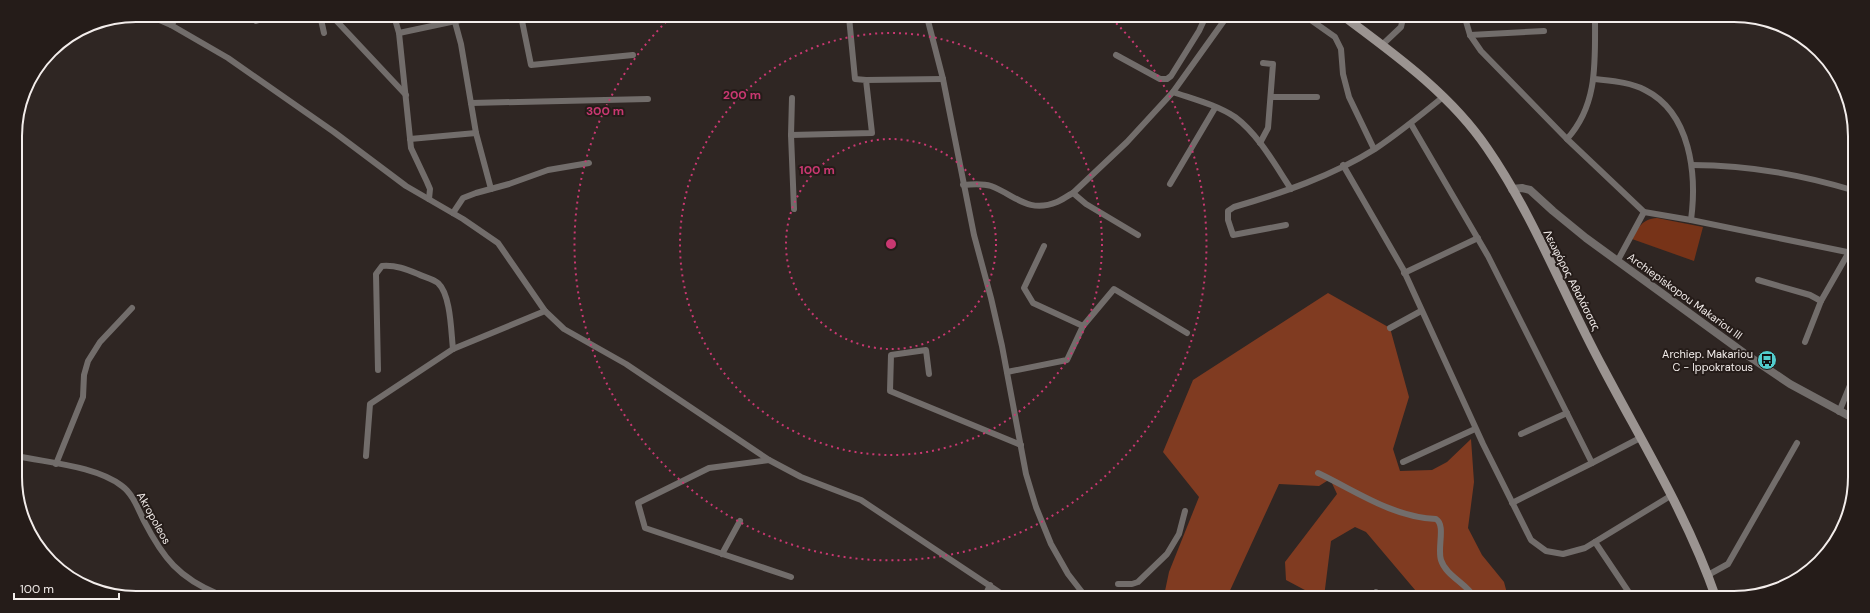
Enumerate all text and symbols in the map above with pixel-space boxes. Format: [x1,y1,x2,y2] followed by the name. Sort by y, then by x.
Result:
[723,87,761,103] text: 200 m
[586,103,624,119] text: 300 m
[799,162,835,178] text: 100 m
[1540,227,1604,333] street label: Λεωφόρος Αθαλάσσας
[884,237,898,251] centre of rings
[1625,250,1745,342] street label: Archiepiskopou Makariou III
[1662,347,1753,374] place label: Archiep. Makariou C - Ippokratous
[1756,349,1778,371] bus stop icon: Archiep. Makariou C - Ippokratous
[134,490,174,546] street label: Akropoleos
[14,575,119,601] scale bar
[20,581,54,597] text: 100 m

